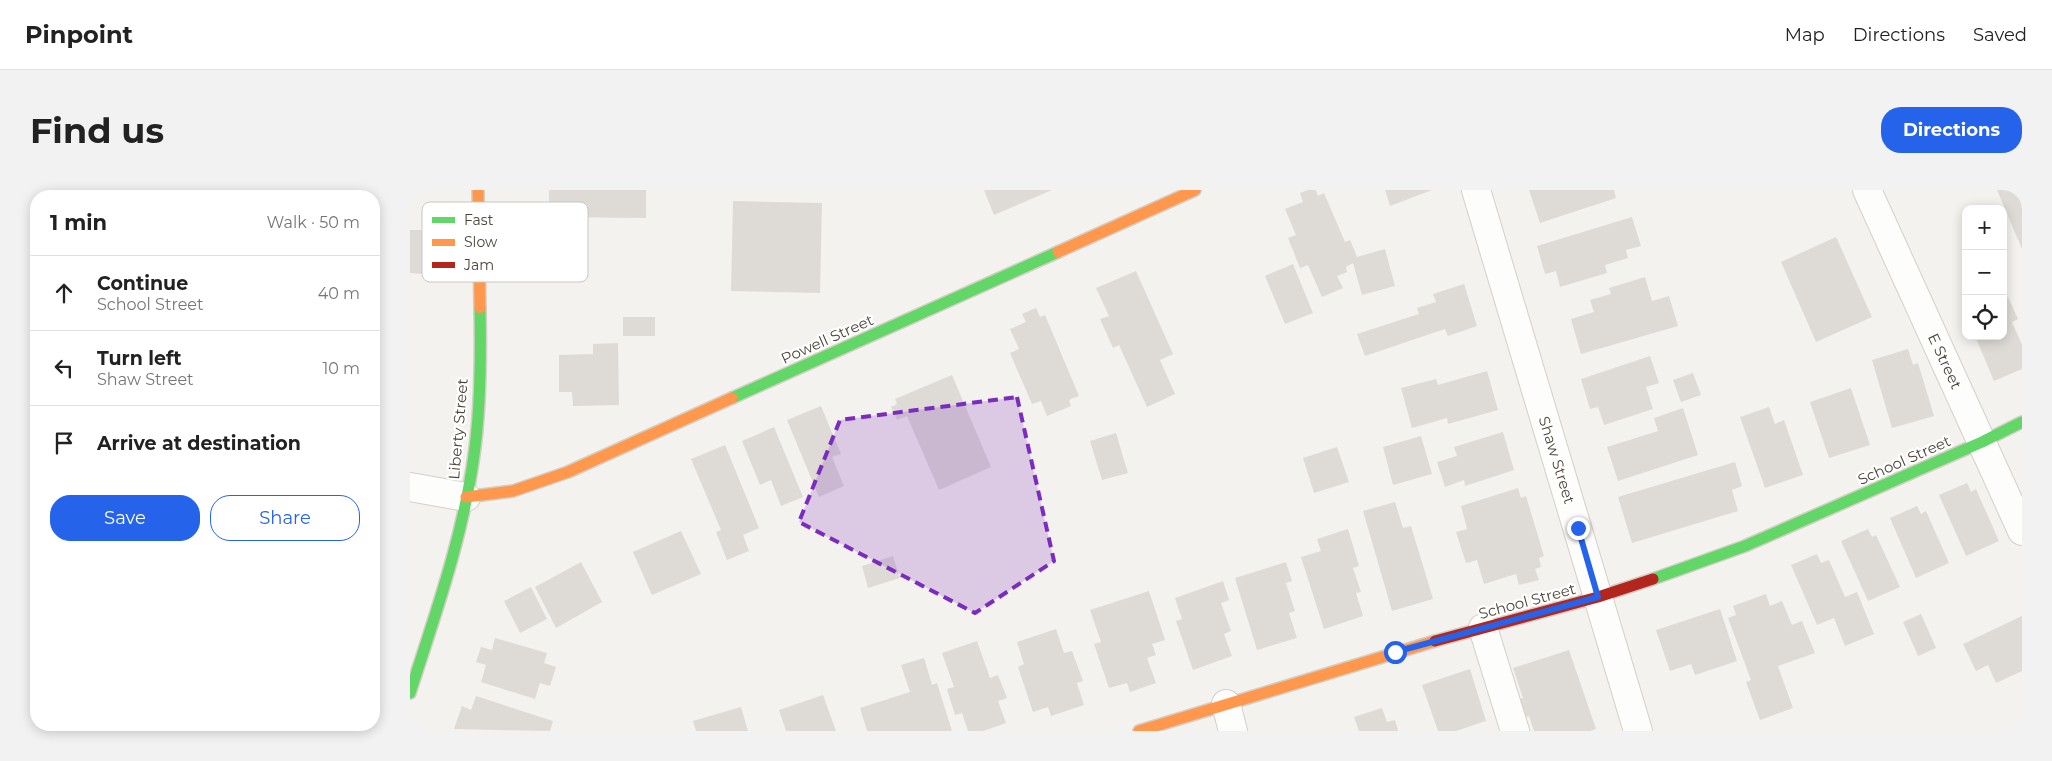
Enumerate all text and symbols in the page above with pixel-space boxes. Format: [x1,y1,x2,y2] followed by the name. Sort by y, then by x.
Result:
[25,20,133,49] text: Pinpoint
[1785,24,1825,46] text: Map
[1853,24,1945,46] text: Directions
[1973,24,2027,46] text: Saved
[1881,107,2022,153] button: Directions
[30,109,164,152] text: Find us
[422,202,588,282] legend
[1962,205,2007,340] map controls
[1962,205,2007,250] button: +
[50,210,107,235] text: 1 min
[464,211,494,229] text: Fast
[267,213,360,232] text: Walk · 50 m
[464,233,498,251] text: Slow
[1962,250,2007,295] button: −
[463,256,494,274] text: Jam
[97,272,188,295] text: Continue
[50,279,78,307] icon: ahead
[318,284,360,303] text: 40 m
[97,295,203,314] text: School Street
[1962,295,2007,340] button: locate
[778,310,876,368] street label: Powell Street
[1924,330,1966,392] street label: E Street
[97,347,182,370] text: Turn left
[50,354,78,382] icon: left
[322,359,360,378] text: 10 m
[97,370,194,389] text: Shaw Street
[444,378,472,480] street label: Liberty Street
[1535,414,1579,506] street label: Shaw Street
[50,429,78,457] icon: arrive
[1855,431,1953,489] street label: School Street
[97,432,301,455] text: Arrive at destination
[50,495,200,541] button: Save
[210,495,360,541] button: Share
[1567,517,1590,540] route end
[1476,579,1578,623] street label: School Street
[1384,641,1407,664] route start

